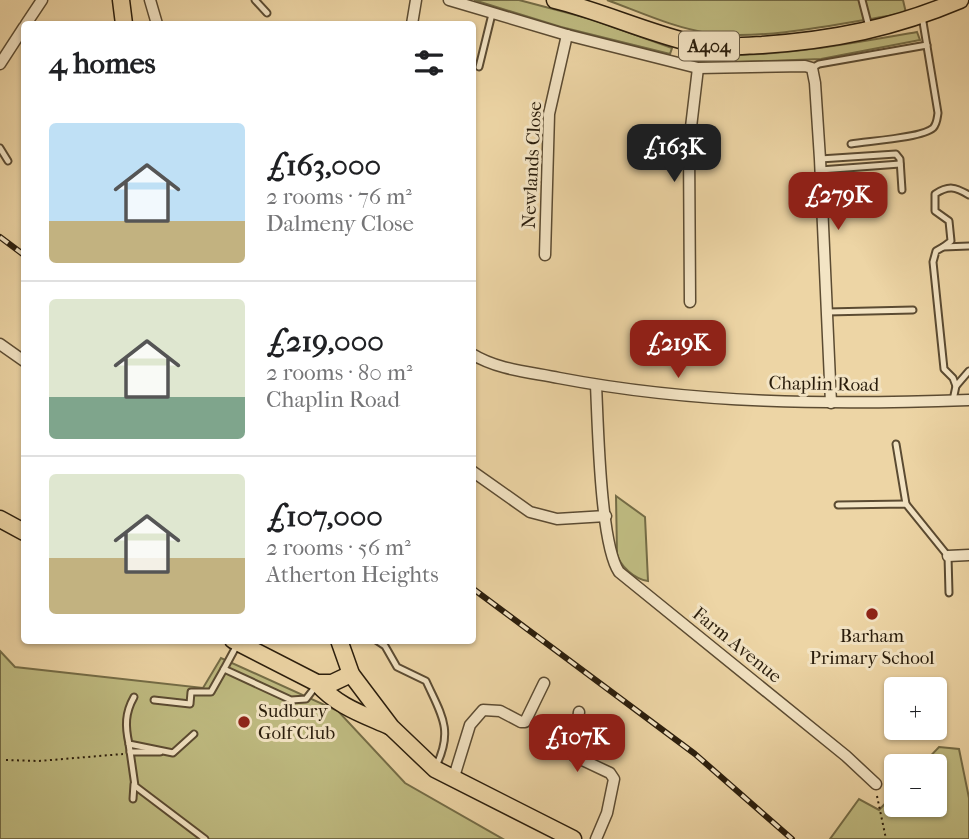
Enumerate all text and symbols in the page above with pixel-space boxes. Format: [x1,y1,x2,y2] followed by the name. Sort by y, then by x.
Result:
[679,32,739,60] road number: A404
[410,44,448,82] icon: filters
[49,46,156,81] text: 4 homes
[518,101,546,229] street label: Newlands Close
[625,124,723,184] pin: £163K
[643,133,705,160] text: £163K
[266,148,381,183] text: £163,000
[105,151,189,235] icon: home
[789,173,887,232] pin: £279K
[804,181,872,208] text: £279K
[266,183,412,210] text: 2 rooms · 76 m²
[266,210,414,237] text: Dalmeny Close
[629,320,727,380] pin: £219K
[266,324,384,359] text: £219,000
[105,327,189,411] icon: home
[646,329,710,356] text: £219K
[266,359,413,386] text: 2 rooms · 80 m²
[768,372,880,396] street label: Chaplin Road
[266,386,400,413] text: Chaplin Road
[266,499,383,534] text: £107,000
[105,502,189,586] icon: home
[266,534,411,561] text: 2 rooms · 56 m²
[266,561,439,588] text: Atherton Heights
[688,602,786,688] street label: Farm Avenue
[864,606,880,622] marker: Barham Primary School
[809,625,935,669] place label: Barham Primary School
[884,677,947,817] map controls
[884,677,947,740] button: +
[258,700,335,744] place label: Sudbury Golf Club
[236,714,252,730] marker: Sudbury Golf Club
[528,714,626,774] pin: £107K
[545,723,609,750] text: £107K
[884,754,947,817] button: −

